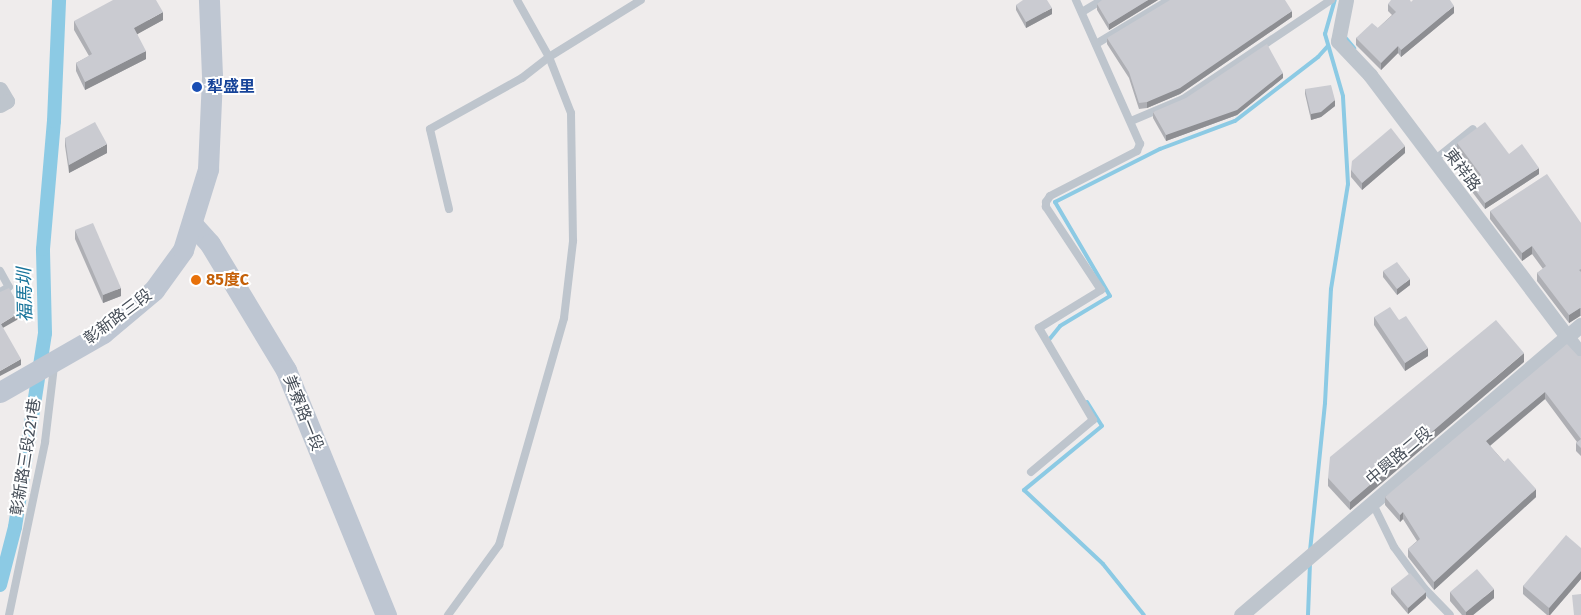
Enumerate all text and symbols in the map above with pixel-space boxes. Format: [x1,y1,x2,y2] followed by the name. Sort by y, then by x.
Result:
[207,77,255,97] place label: 犁盛里
[191,81,203,93] marker: 犁盛里
[1440,145,1484,195] street label: 東祥路
[14,268,36,322] water label: 福馬圳
[206,270,249,290] place label: 85度C
[190,274,202,286] marker: 85度C
[80,285,156,349] street label: 彰新路三段
[279,372,327,454] street label: 美寮路一段
[7,397,45,517] street label: 彰新路三段221巷
[1362,423,1436,489] street label: 中興路二段

